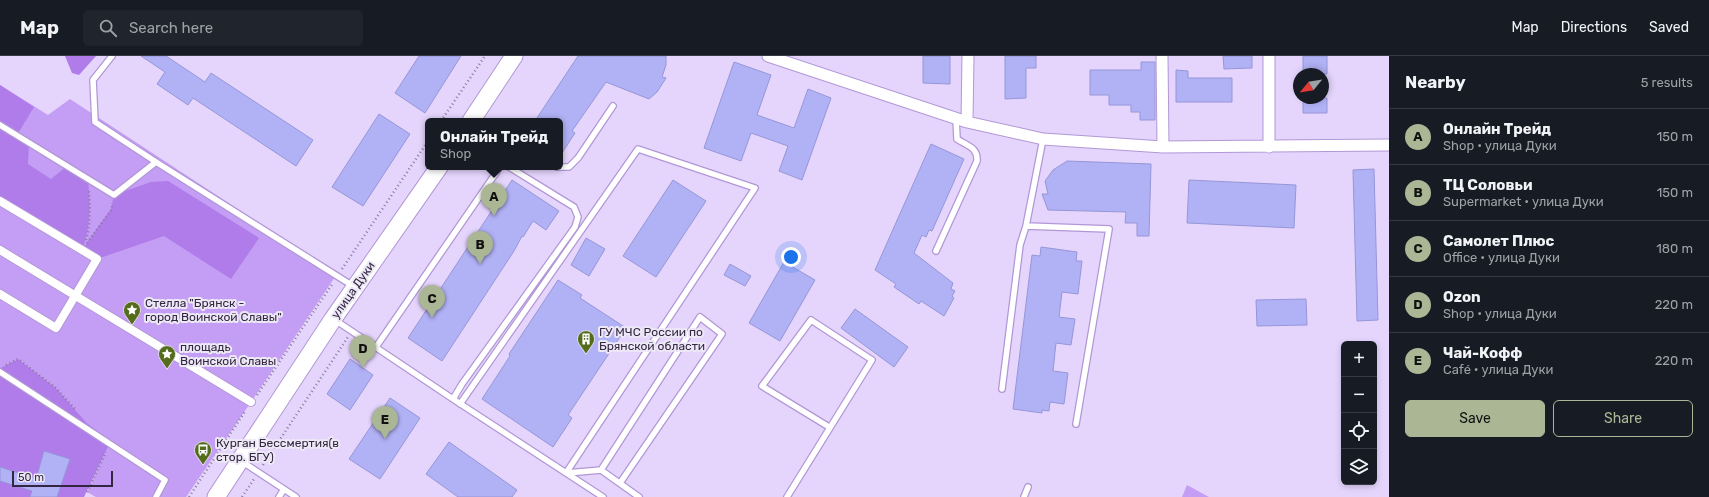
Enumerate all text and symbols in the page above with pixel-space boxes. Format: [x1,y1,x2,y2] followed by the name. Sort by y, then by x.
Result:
[83,10,363,46] search box
[20,16,59,39] text: Map
[97,17,119,39] icon: search
[129,19,213,37] text: Search here
[1512,19,1539,36] text: Map
[1561,19,1627,36] text: Directions
[1649,19,1689,36] text: Saved
[1293,68,1329,104] north arrow
[1405,72,1466,92] text: Nearby
[1641,75,1693,90] text: 5 results
[425,118,563,170] popup
[1443,120,1551,138] text: Онлайн Трейд
[440,128,548,146] text: Онлайн Трейд
[1413,129,1423,144] text: A
[1657,129,1693,144] text: 150 m
[1443,138,1557,153] text: Shop · улица Дуки
[440,146,471,161] text: Shop
[1443,176,1533,194] text: ТЦ Соловьи
[481,183,507,216] pin: A
[1413,185,1423,200] text: B
[1657,185,1693,200] text: 150 m
[1443,194,1604,209] text: Supermarket · улица Дуки
[467,231,493,264] pin: B
[1443,232,1554,250] text: Самолет Плюс
[1413,241,1423,256] text: C
[1656,241,1693,256] text: 180 m
[781,247,801,267] your location
[1443,250,1560,265] text: Office · улица Дуки
[328,259,378,321] street label: улица Дуки
[419,285,445,318] pin: C
[1443,288,1481,306] text: Ozon
[145,296,282,324] place label: Стелла "Брянск - город Воинской Славы"
[1413,297,1423,312] text: D
[1655,297,1693,312] text: 220 m
[122,300,142,325] place icon: Стелла "Брянск - город Воинской Славы"
[1443,306,1557,321] text: Shop · улица Дуки
[599,325,705,353] place label: ГУ МЧС России по Брянской области
[576,329,596,354] building icon: ГУ МЧС России по Брянской области
[350,335,376,368] pin: D
[180,340,276,368] place label: площадь Воинской Славы
[1341,341,1377,485] map controls
[1341,341,1377,377] button: +
[157,344,177,369] place icon: площадь Воинской Славы
[1443,344,1522,362] text: Чай-Кофф
[1414,353,1422,368] text: E
[1655,353,1693,368] text: 220 m
[1443,362,1553,377] text: Café · улица Дуки
[1341,377,1377,413] button: −
[1405,400,1545,437] button: Save
[1553,400,1693,437] button: Share
[372,406,398,439] pin: E
[1341,413,1377,449] button: locate
[216,436,339,464] place label: Курган Бессмертия(в стор. БГУ)
[193,440,213,465] bus stop icon: Курган Бессмертия(в стор. БГУ)
[1341,449,1377,485] button: layers
[12,469,113,488] scale bar
[18,471,44,484] text: 50 m

